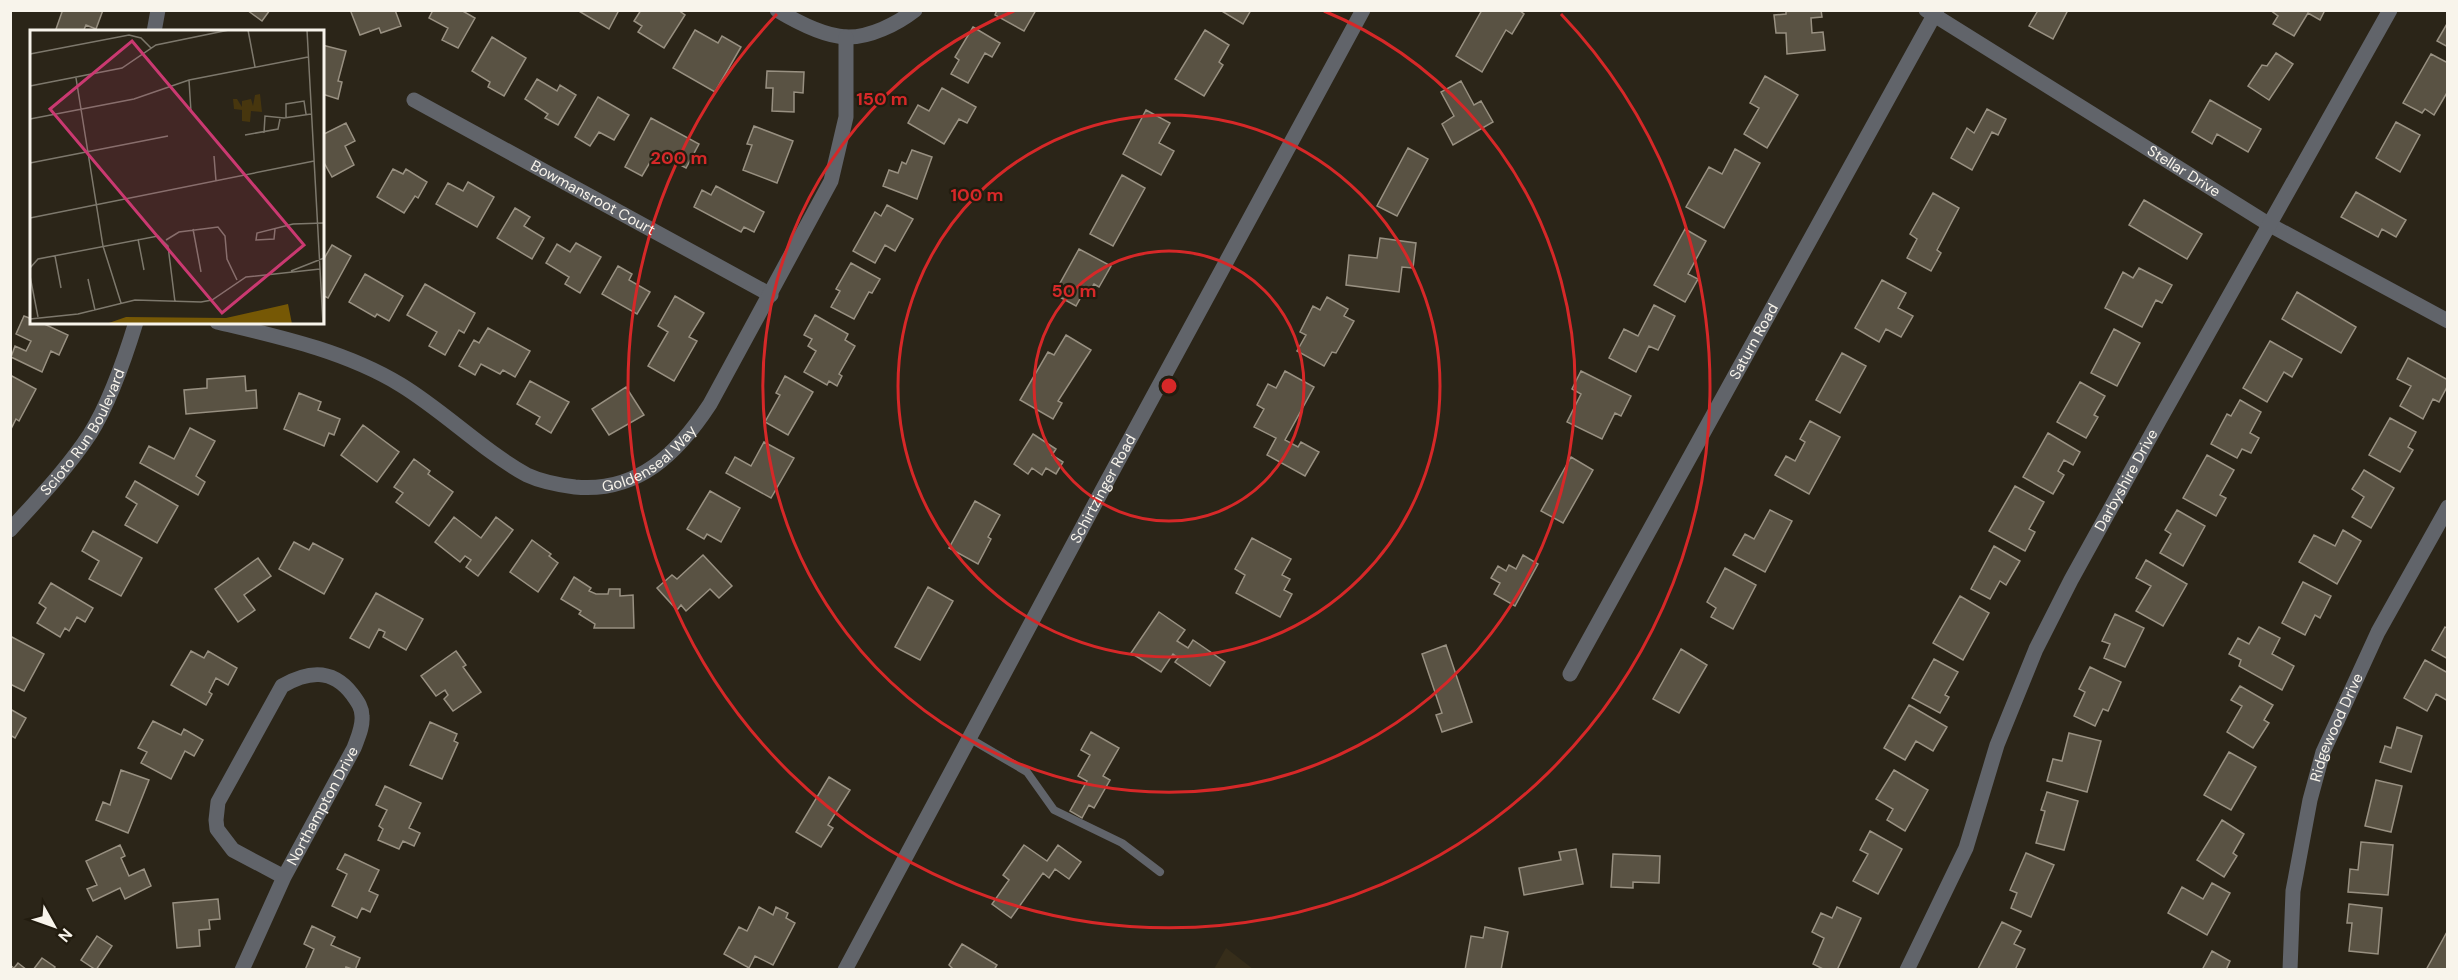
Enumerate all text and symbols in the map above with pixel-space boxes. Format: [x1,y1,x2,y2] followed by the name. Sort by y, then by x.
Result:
[30,30,324,324] inset map
[856,87,908,111] text: 150 m
[2143,141,2224,202] street label: Stellar Drive
[651,146,707,170] text: 200 m
[527,156,659,240] street label: Bowmansroot Court
[950,183,1004,207] text: 100 m
[1051,279,1097,303] text: 50 m
[1725,300,1783,383] street label: Saturn Road
[36,366,130,500] street label: Scioto Run Boulevard
[1159,376,1179,396] centre of rings
[600,421,702,497] street label: Goldenseal Way
[2090,426,2162,535] street label: Darbyshire Drive
[1066,431,1141,547] street label: Schirtzinger Road
[2305,670,2368,784] street label: Ridgewood Drive
[282,743,363,869] street label: Northampton Drive
[24,896,84,956] north arrow
[53,924,77,947] text: N

